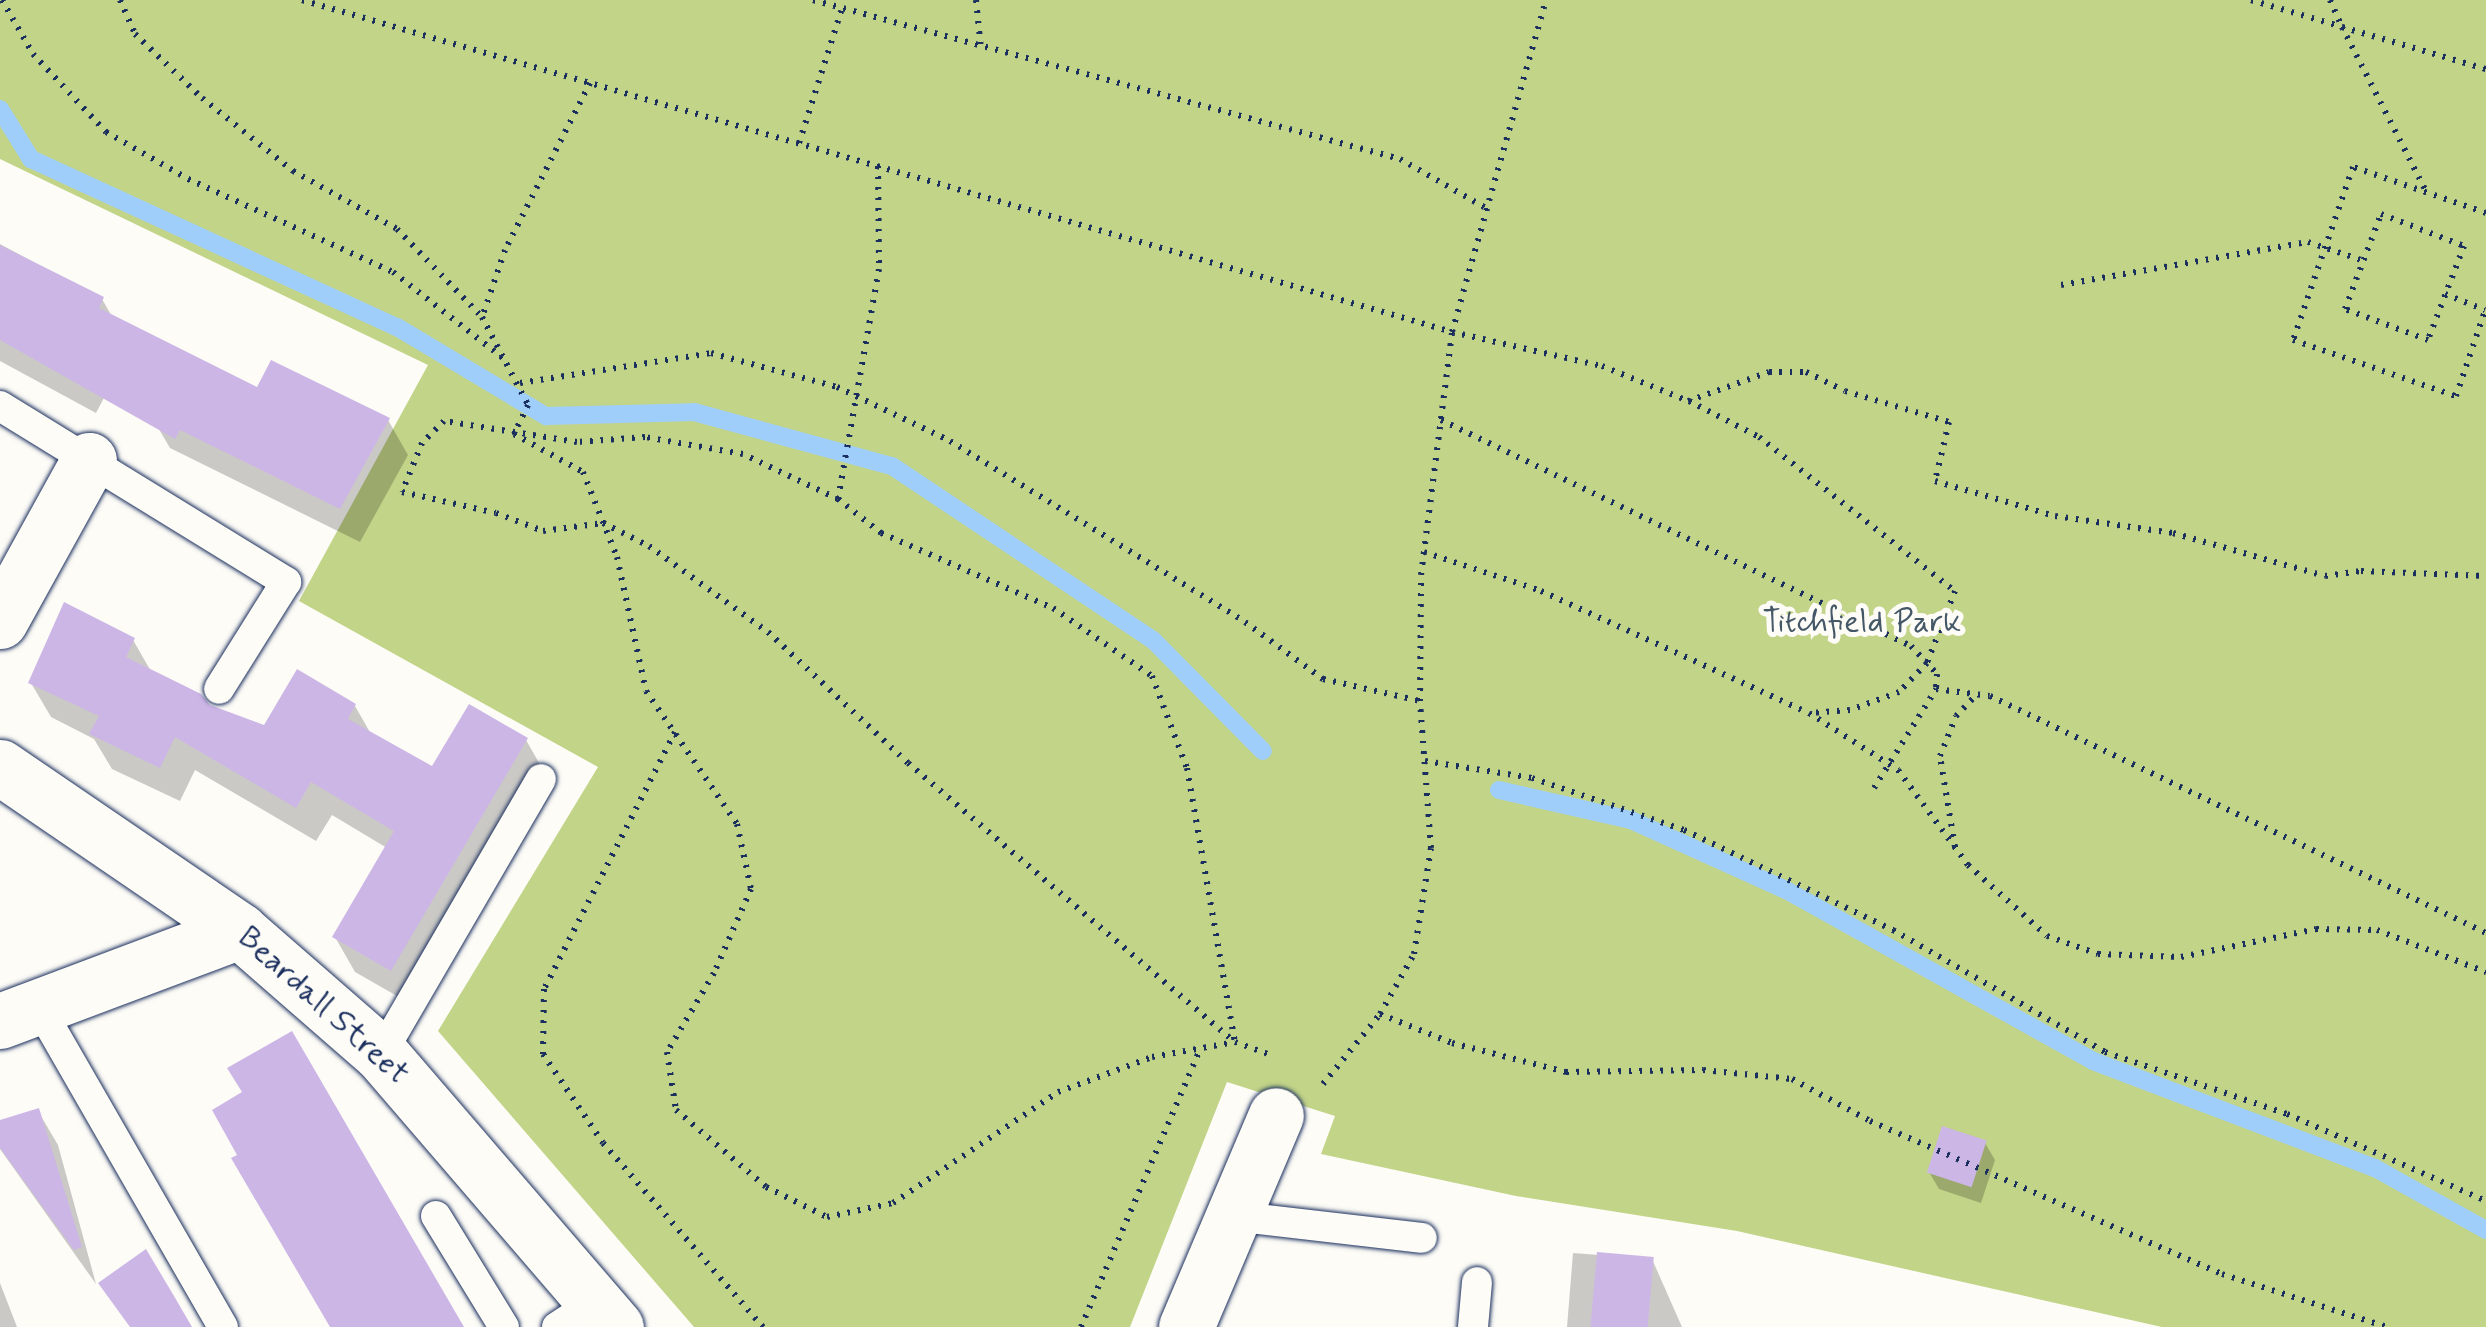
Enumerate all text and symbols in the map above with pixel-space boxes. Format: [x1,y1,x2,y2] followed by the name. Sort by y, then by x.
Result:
[1765,603,1959,641] park label: Titchfield Park
[230,919,416,1093] street label: Beardall Street

